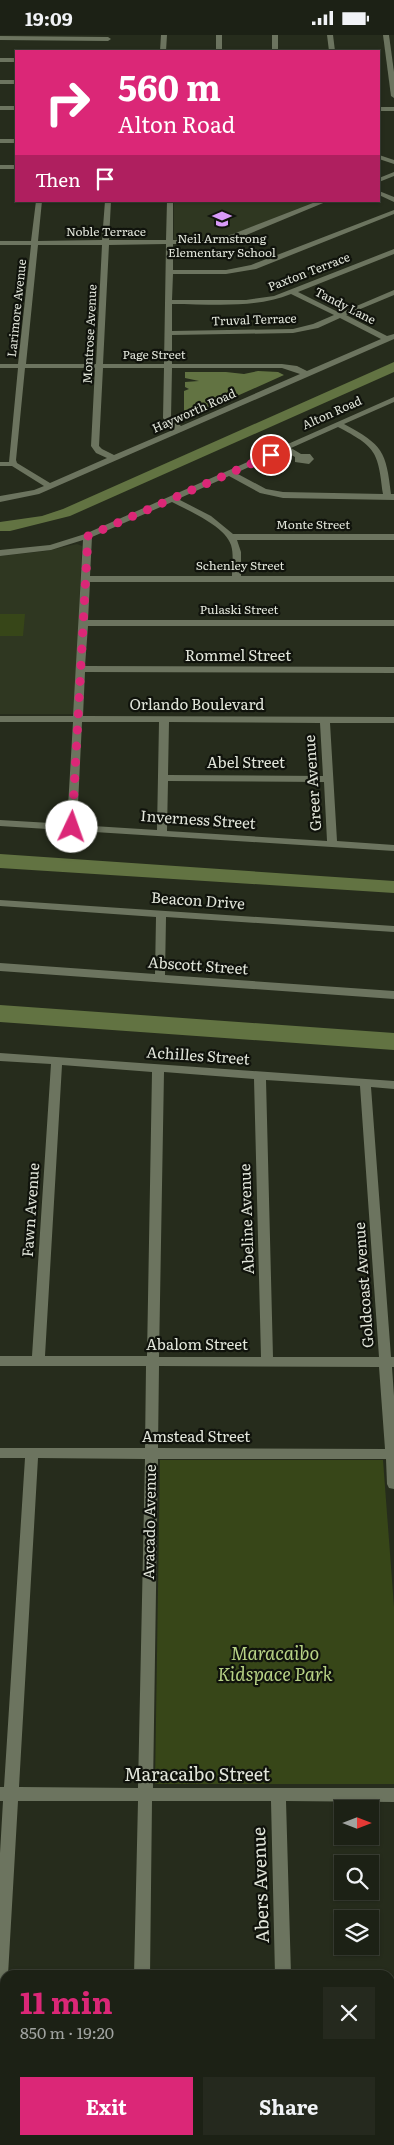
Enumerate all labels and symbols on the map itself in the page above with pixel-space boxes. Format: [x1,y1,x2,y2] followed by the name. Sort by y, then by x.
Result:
[211,208,233,230] school or university icon: Neil Armstrong Elementary School
[66,222,146,240] street label: Noble Terrace
[168,229,276,261] place label: Neil Armstrong Elementary School
[265,247,352,295] street label: Paxton Terrace
[2,258,30,358] street label: Larimore Avenue
[312,282,379,328] street label: Tandy Lane
[77,284,101,384] street label: Montrose Avenue
[211,309,297,329] street label: Truval Terrace
[122,345,186,363] street label: Page Street
[149,383,239,437] street label: Hayworth Road
[299,391,365,433] street label: Alton Road
[250,434,292,476] pin
[276,515,350,533] street label: Monte Street
[196,556,284,574] street label: Schenley Street
[200,600,278,618] street label: Pulaski Street
[185,643,291,666] street label: Rommel Street
[129,692,265,715] street label: Orlando Boulevard
[297,734,326,832] street label: Greer Avenue
[207,750,285,773] street label: Abel Street
[45,800,97,852] position arrow
[140,803,257,834] street label: Inverness Street
[150,885,246,914] street label: Beacon Drive
[147,950,249,979] street label: Abscott Street
[146,1039,250,1070] street label: Achilles Street
[15,1162,44,1258] street label: Fawn Avenue
[232,1163,259,1275] street label: Abeline Avenue
[347,1221,378,1349] street label: Goldcoast Avenue
[146,1332,248,1355] street label: Abalom Street
[142,1424,250,1447] street label: Amstead Street
[136,1464,161,1580] street label: Avacado Avenue
[217,1639,333,1687] park label: Maracaibo Kidspace Park
[124,1760,271,1787] street label: Maracaibo Street
[334,1800,379,1845] north arrow
[244,1826,275,1944] street label: Abers Avenue

